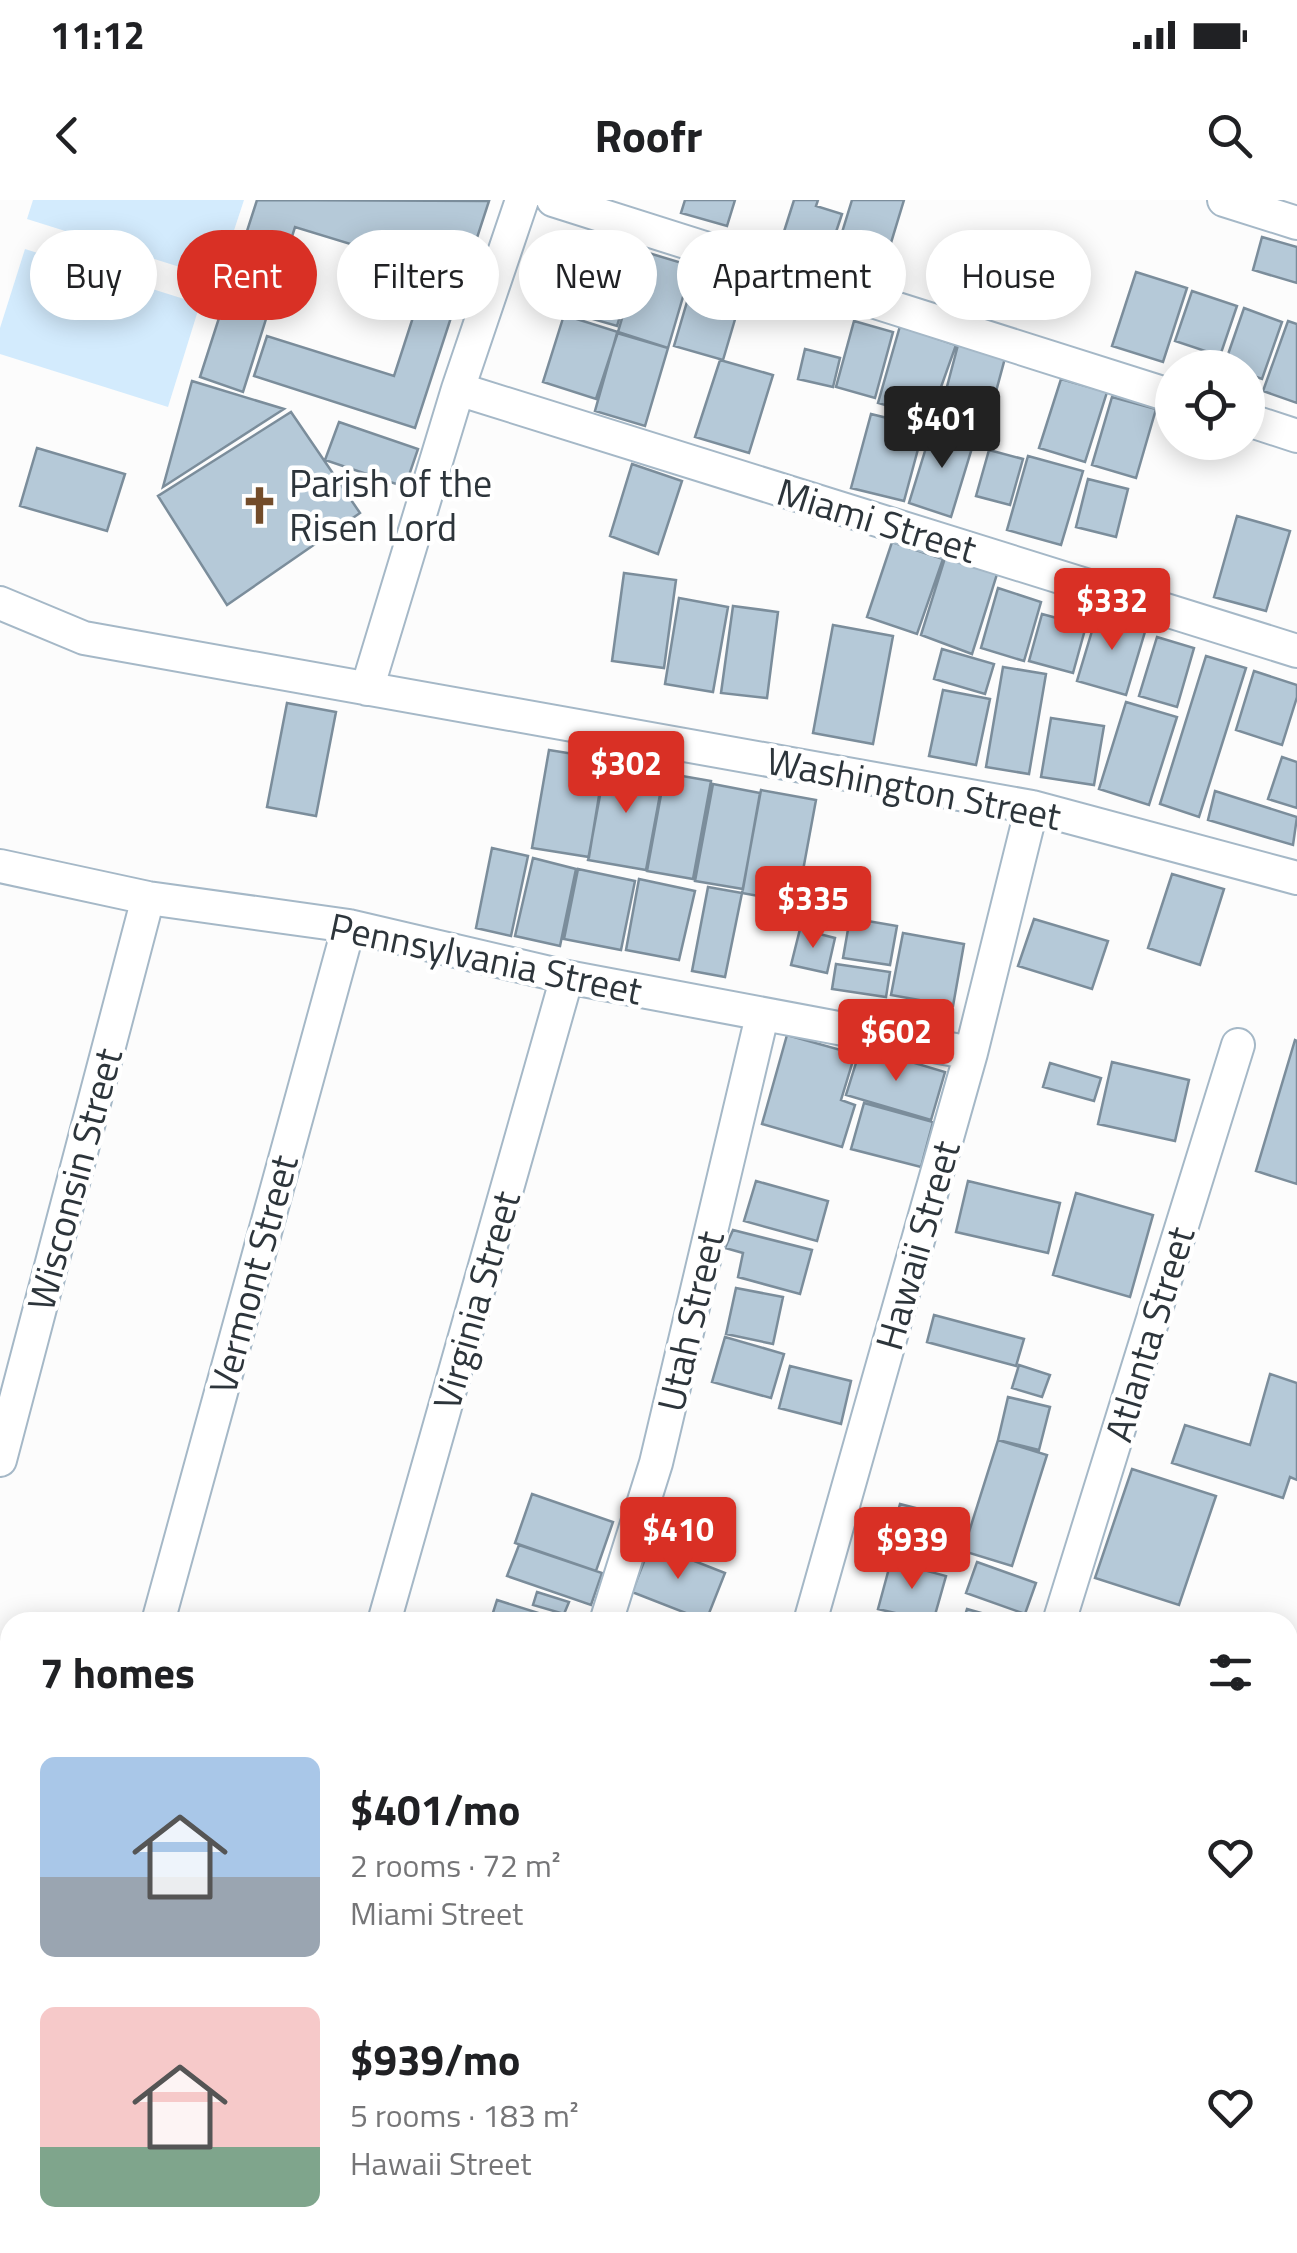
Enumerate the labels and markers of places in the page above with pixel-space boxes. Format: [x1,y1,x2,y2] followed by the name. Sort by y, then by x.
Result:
[883,386,1001,471] pin: $401
[289,454,492,556] place label: Parish of the Risen Lord
[238,484,280,526] church icon: Parish of the Risen Lord
[1053,568,1171,653] pin: $332
[567,731,685,816] pin: $302
[754,866,872,951] pin: $335
[837,999,955,1084] pin: $602
[619,1497,737,1582] pin: $410
[853,1507,971,1592] pin: $939

